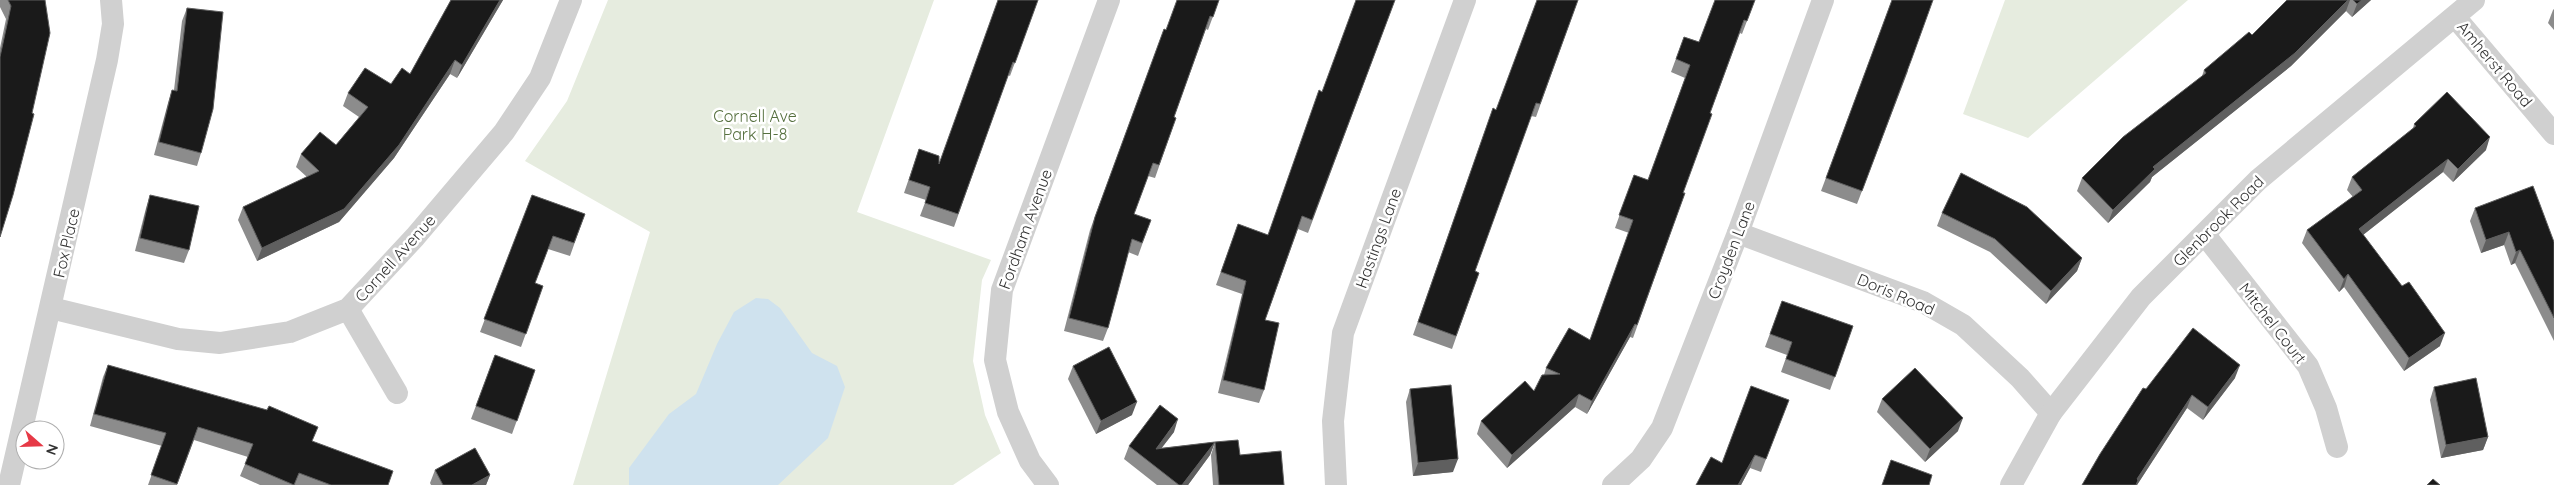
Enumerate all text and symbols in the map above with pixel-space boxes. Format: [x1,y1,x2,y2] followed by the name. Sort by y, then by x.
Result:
[2453,17,2537,111] street label: Amherst Road
[713,106,797,144] park label: Cornell Ave Park H-8
[994,166,1056,292] street label: Fordham Avenue
[2168,171,2268,271] street label: Glenbrook Road
[1351,185,1405,291] street label: Hastings Lane
[1703,198,1759,302] street label: Croyden Lane
[48,206,84,280] street label: Fox Place
[350,210,440,306] street label: Cornell Avenue
[1854,269,1938,319] street label: Doris Road
[2235,279,2311,367] street label: Mitchel Court
[15,420,65,470] north arrow
[42,442,62,457] text: N

